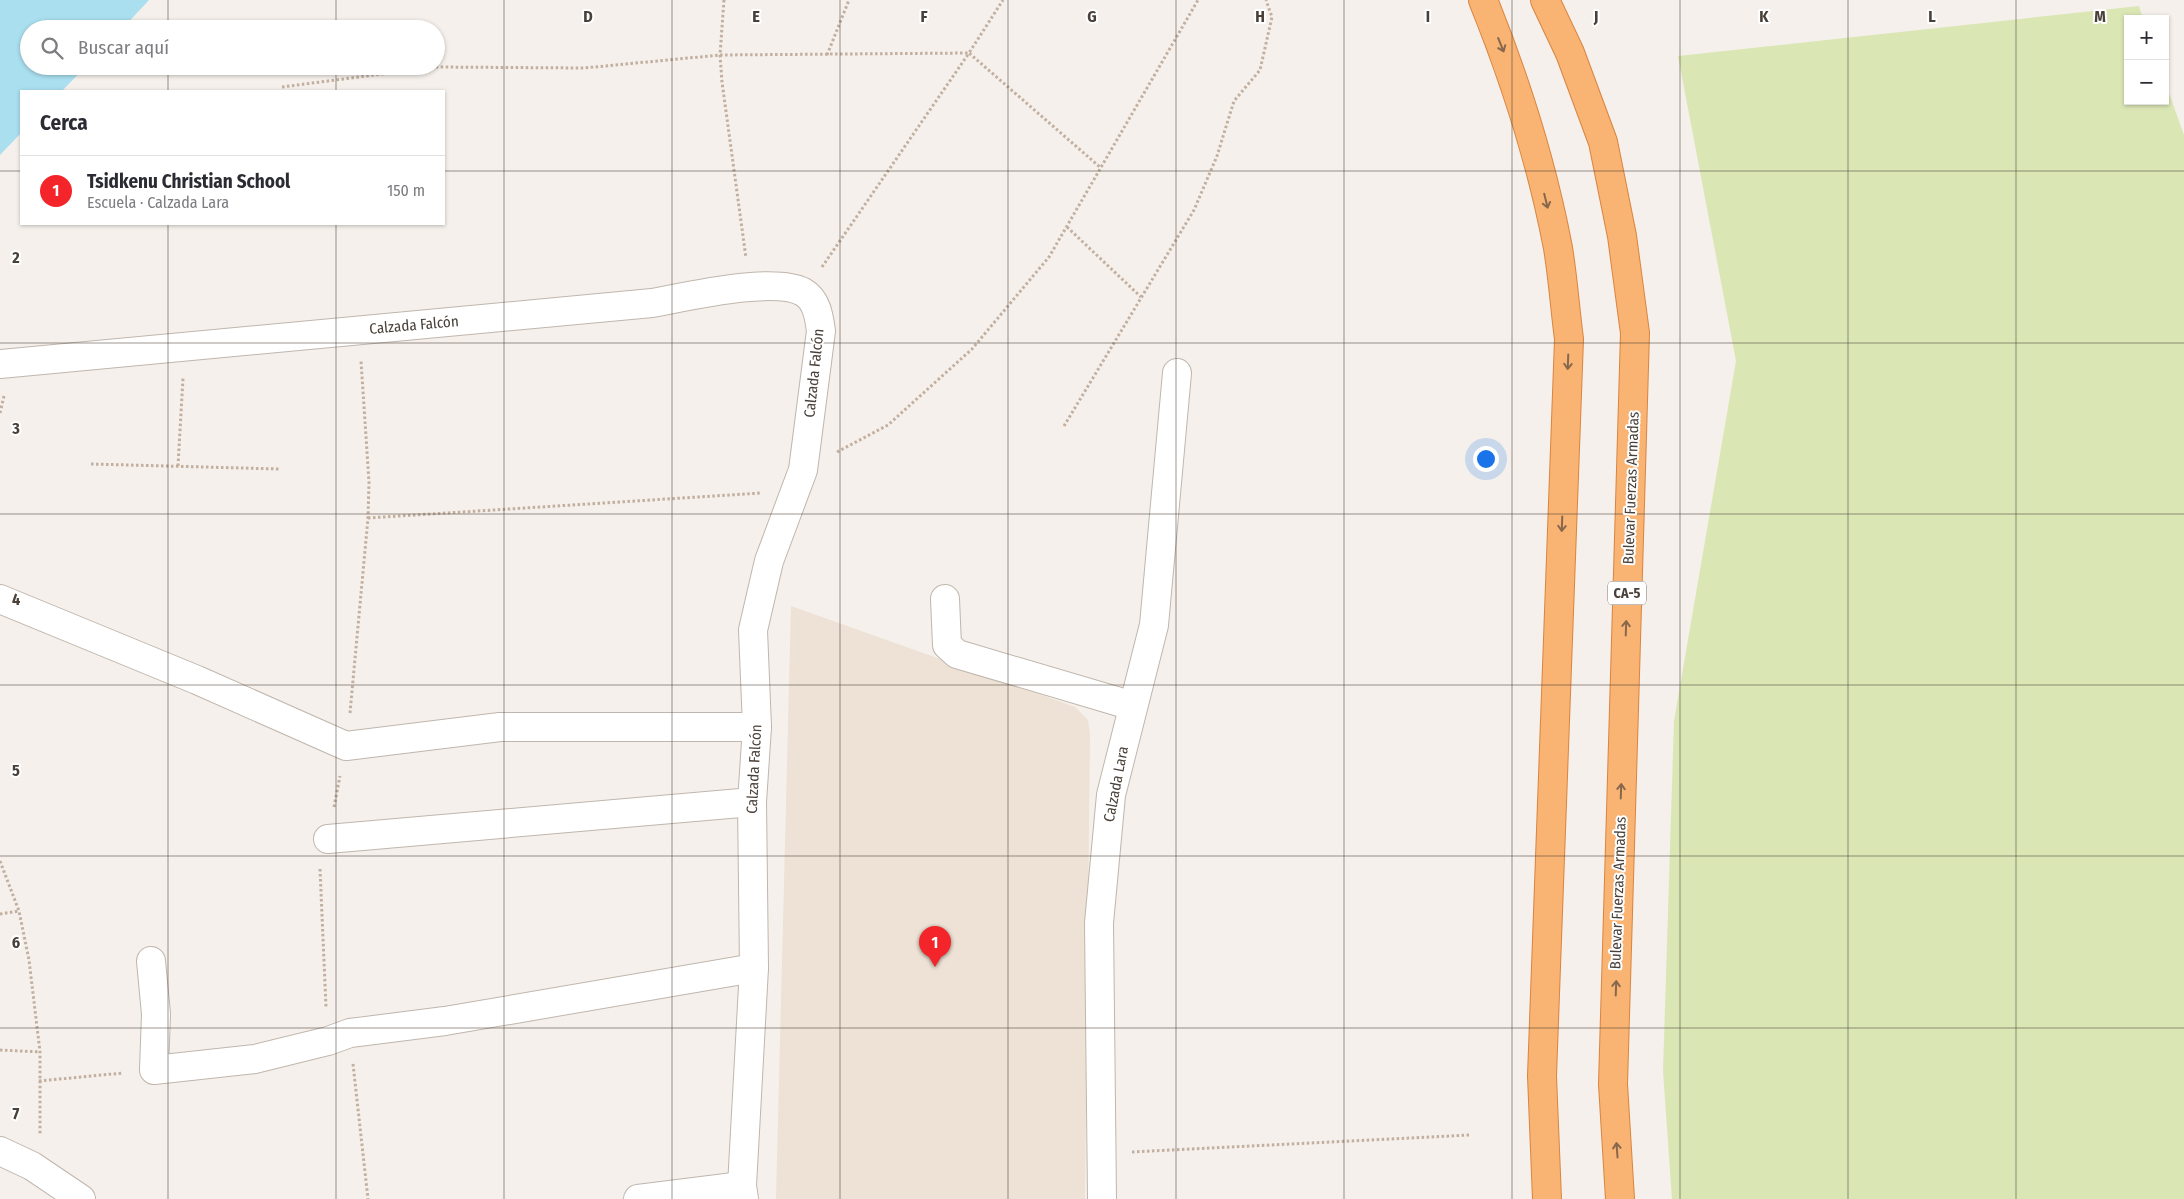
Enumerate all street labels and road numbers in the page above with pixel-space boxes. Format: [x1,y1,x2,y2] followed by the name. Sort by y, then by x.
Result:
[369,312,459,338] street label: Calzada Falcón
[800,328,828,418] street label: Calzada Falcón
[1619,411,1643,565] street label: Bulevar Fuerzas Armadas
[1608,582,1646,604] road number: CA-5
[743,724,765,814] street label: Calzada Falcón
[1100,745,1132,823] street label: Calzada Lara
[1606,816,1630,970] street label: Bulevar Fuerzas Armadas

